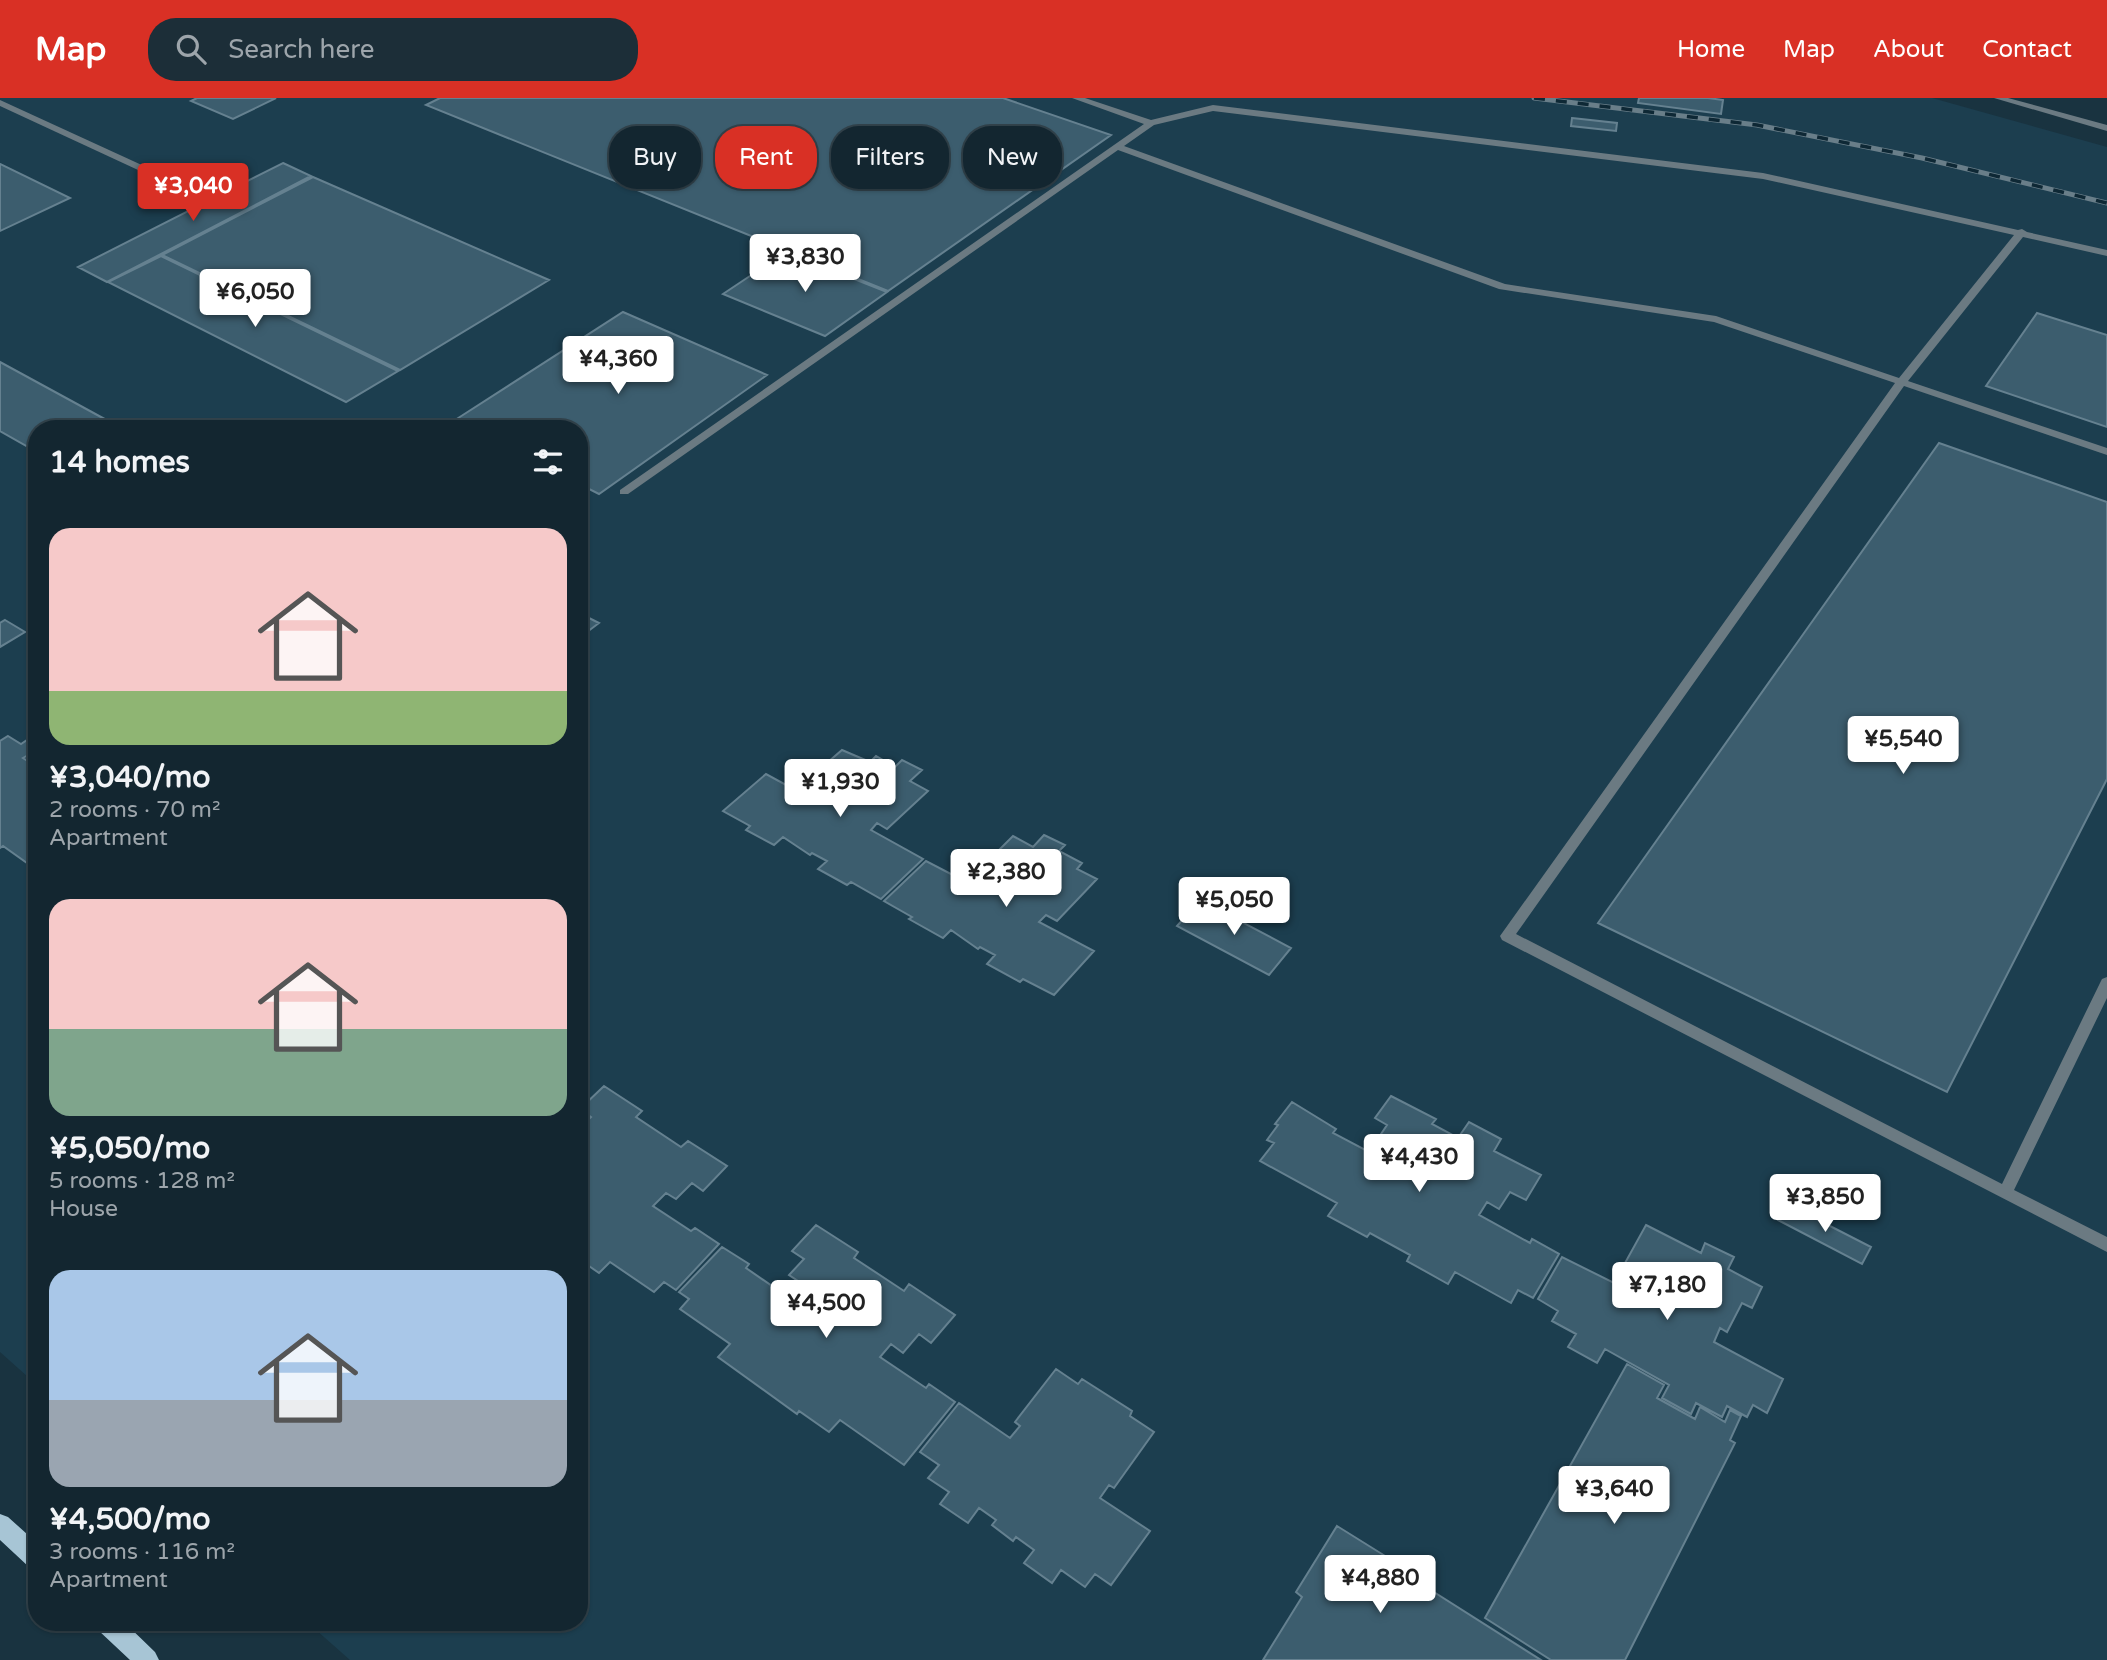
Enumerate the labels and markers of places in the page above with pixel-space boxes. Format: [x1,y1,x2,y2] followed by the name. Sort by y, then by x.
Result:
[136,164,250,223] pin: ¥3,040
[748,234,862,294] pin: ¥3,830
[198,270,312,329] pin: ¥6,050
[561,336,675,396] pin: ¥4,360
[1846,716,1960,776] pin: ¥5,540
[783,760,897,819] pin: ¥1,930
[949,850,1063,909] pin: ¥2,380
[1177,878,1291,937] pin: ¥5,050
[1362,1134,1476,1194] pin: ¥4,430
[1768,1174,1882,1234] pin: ¥3,850
[1610,1262,1724,1322] pin: ¥7,180
[769,1280,883,1340] pin: ¥4,500
[1557,1466,1671,1526] pin: ¥3,640
[1323,1556,1437,1615] pin: ¥4,880

